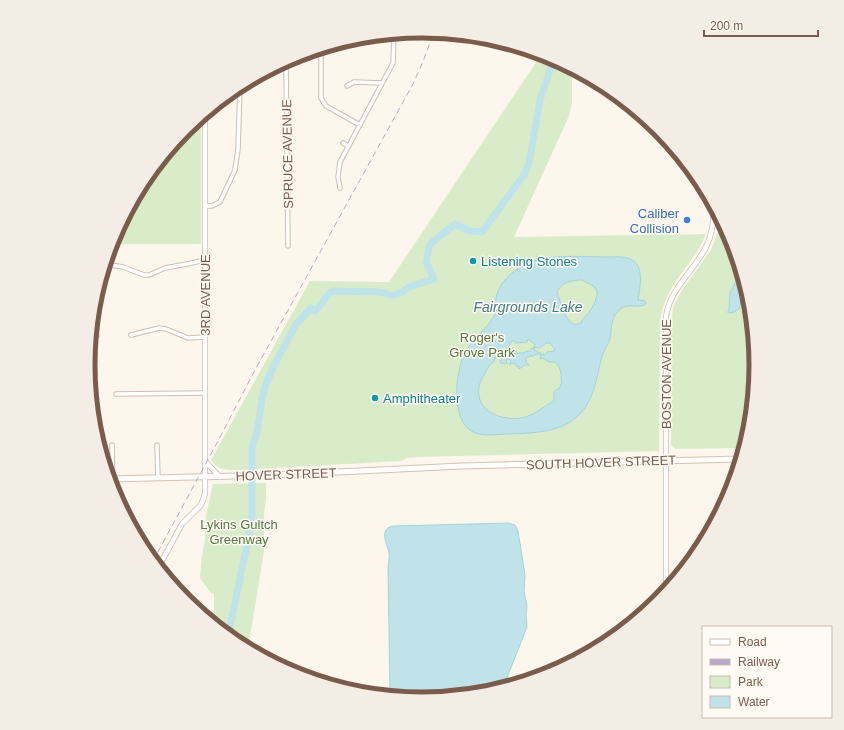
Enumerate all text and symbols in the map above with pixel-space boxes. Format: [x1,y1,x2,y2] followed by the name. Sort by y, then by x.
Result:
[704,12,818,38] scale bar
[710,19,743,33] text: 200 m
[279,99,296,209] street label: SPRUCE AVENUE
[630,206,680,236] place label: Caliber Collision
[682,215,692,225] marker: Caliber Collision
[198,254,213,336] street label: 3RD AVENUE
[481,254,578,269] place label: Listening Stones
[468,256,478,266] marker: Listening Stones
[474,299,583,315] water label: Fairgrounds Lake
[659,319,674,429] street label: BOSTON AVENUE
[449,330,515,360] park label: Roger's Grove Park
[383,391,461,406] place label: Amphitheater
[370,393,380,403] marker: Amphitheater
[526,452,676,473] street label: SOUTH HOVER STREET
[235,465,337,484] street label: HOVER STREET
[200,517,278,547] park label: Lykins Gultch Greenway
[702,626,832,718] legend
[738,635,767,649] text: Road
[738,655,780,669] text: Railway
[738,675,764,689] text: Park
[738,695,770,709] text: Water

